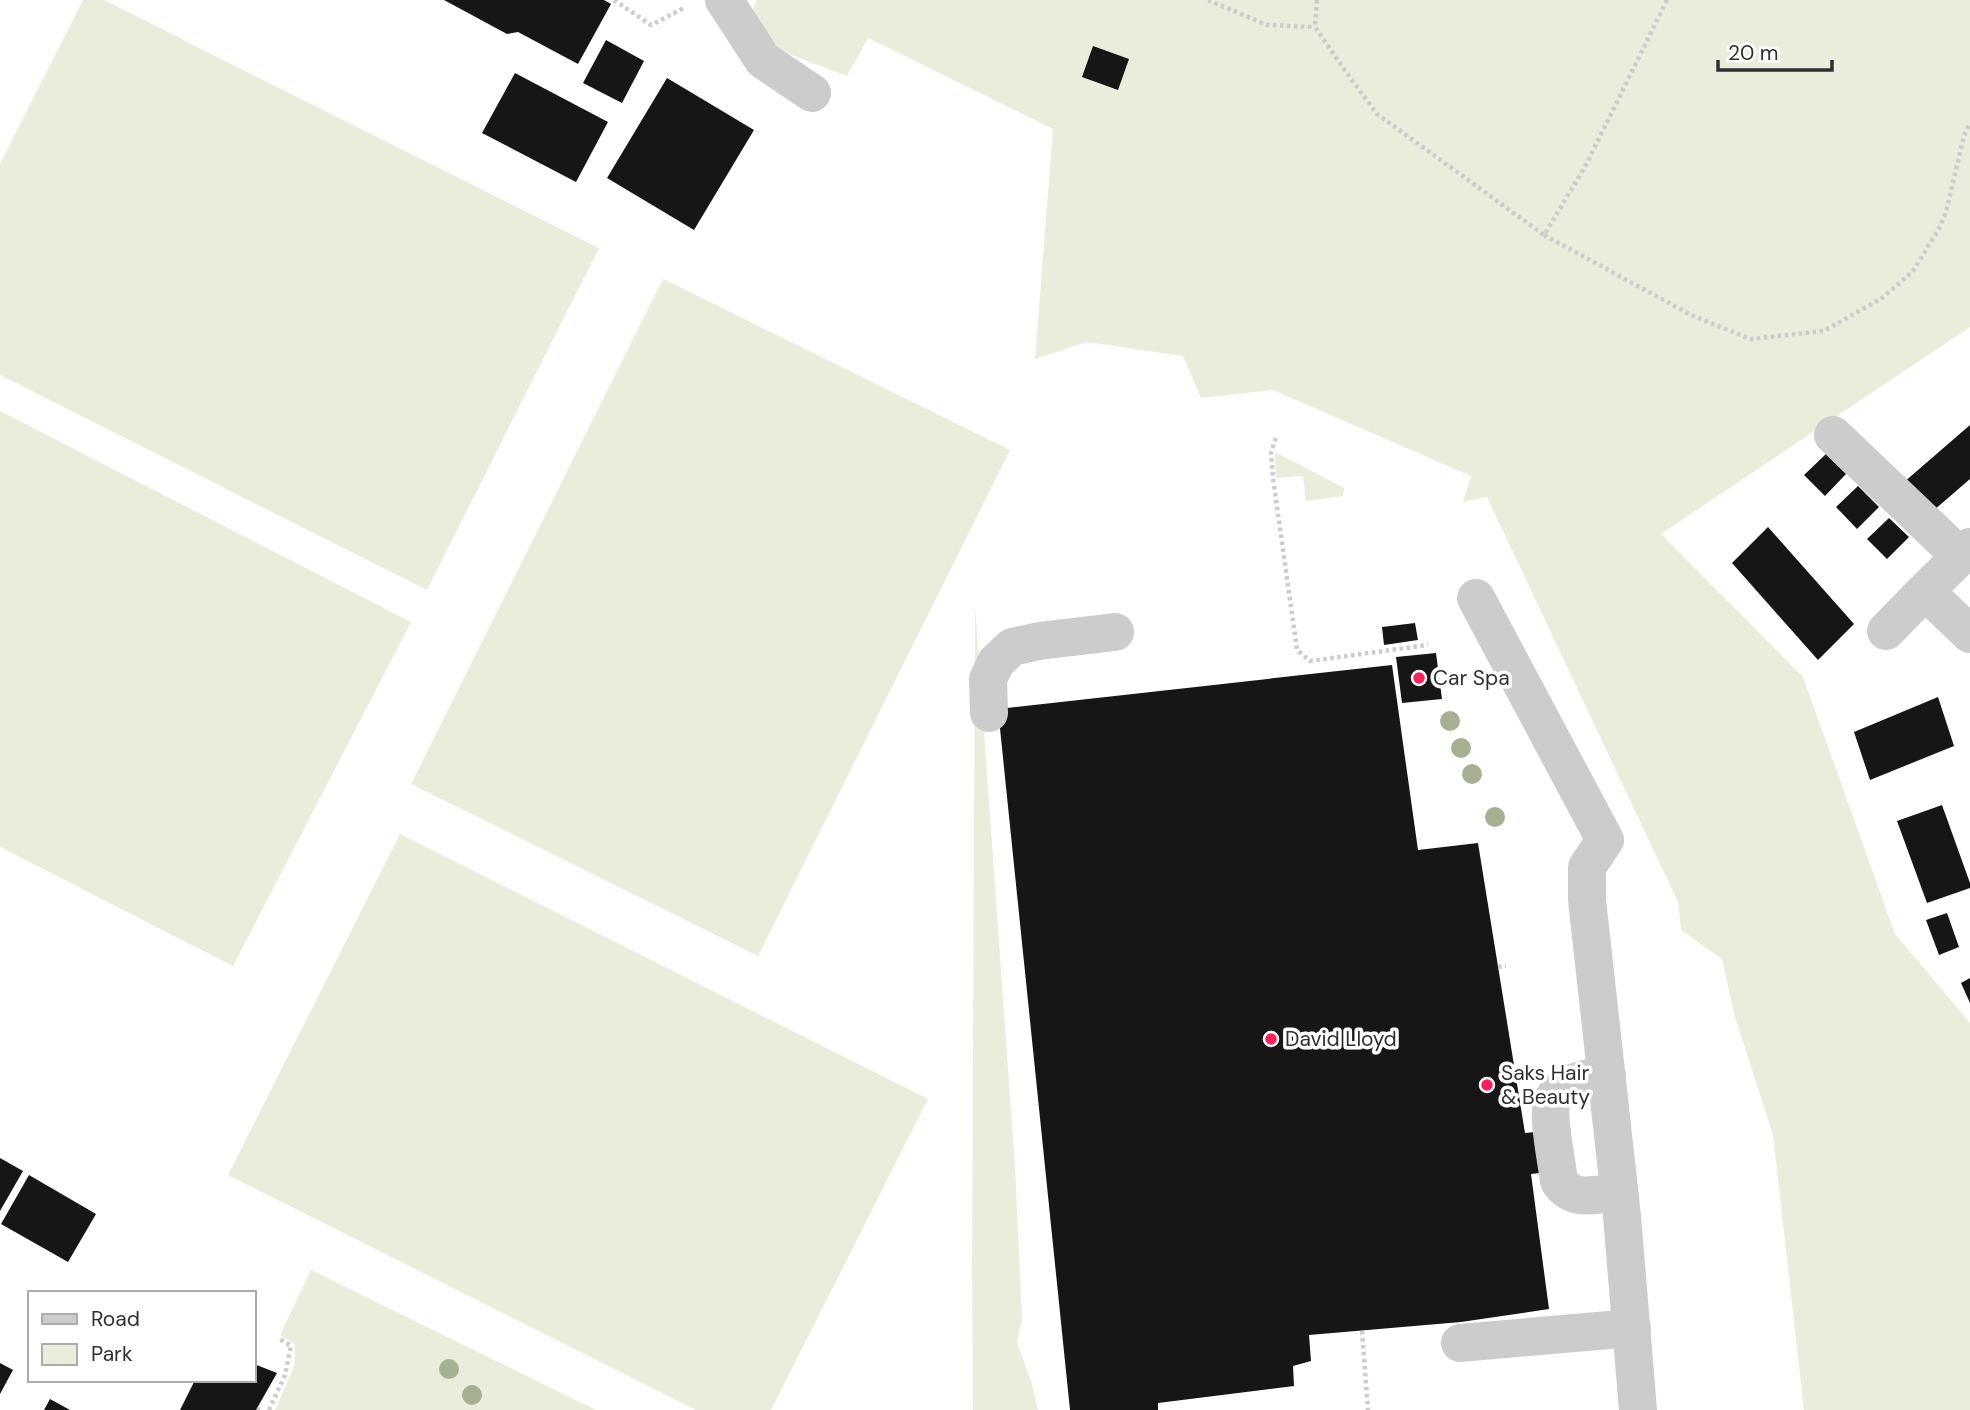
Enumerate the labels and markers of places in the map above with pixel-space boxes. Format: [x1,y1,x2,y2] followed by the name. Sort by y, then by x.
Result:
[1433,664,1510,692] place label: Car Spa
[1411,670,1427,686] marker: Car Spa
[1285,1025,1397,1053] place label: David Lloyd
[1263,1031,1279,1047] marker: David Lloyd
[1501,1059,1590,1111] place label: Saks Hair & Beauty
[1479,1077,1495,1093] marker: Saks Hair & Beauty

